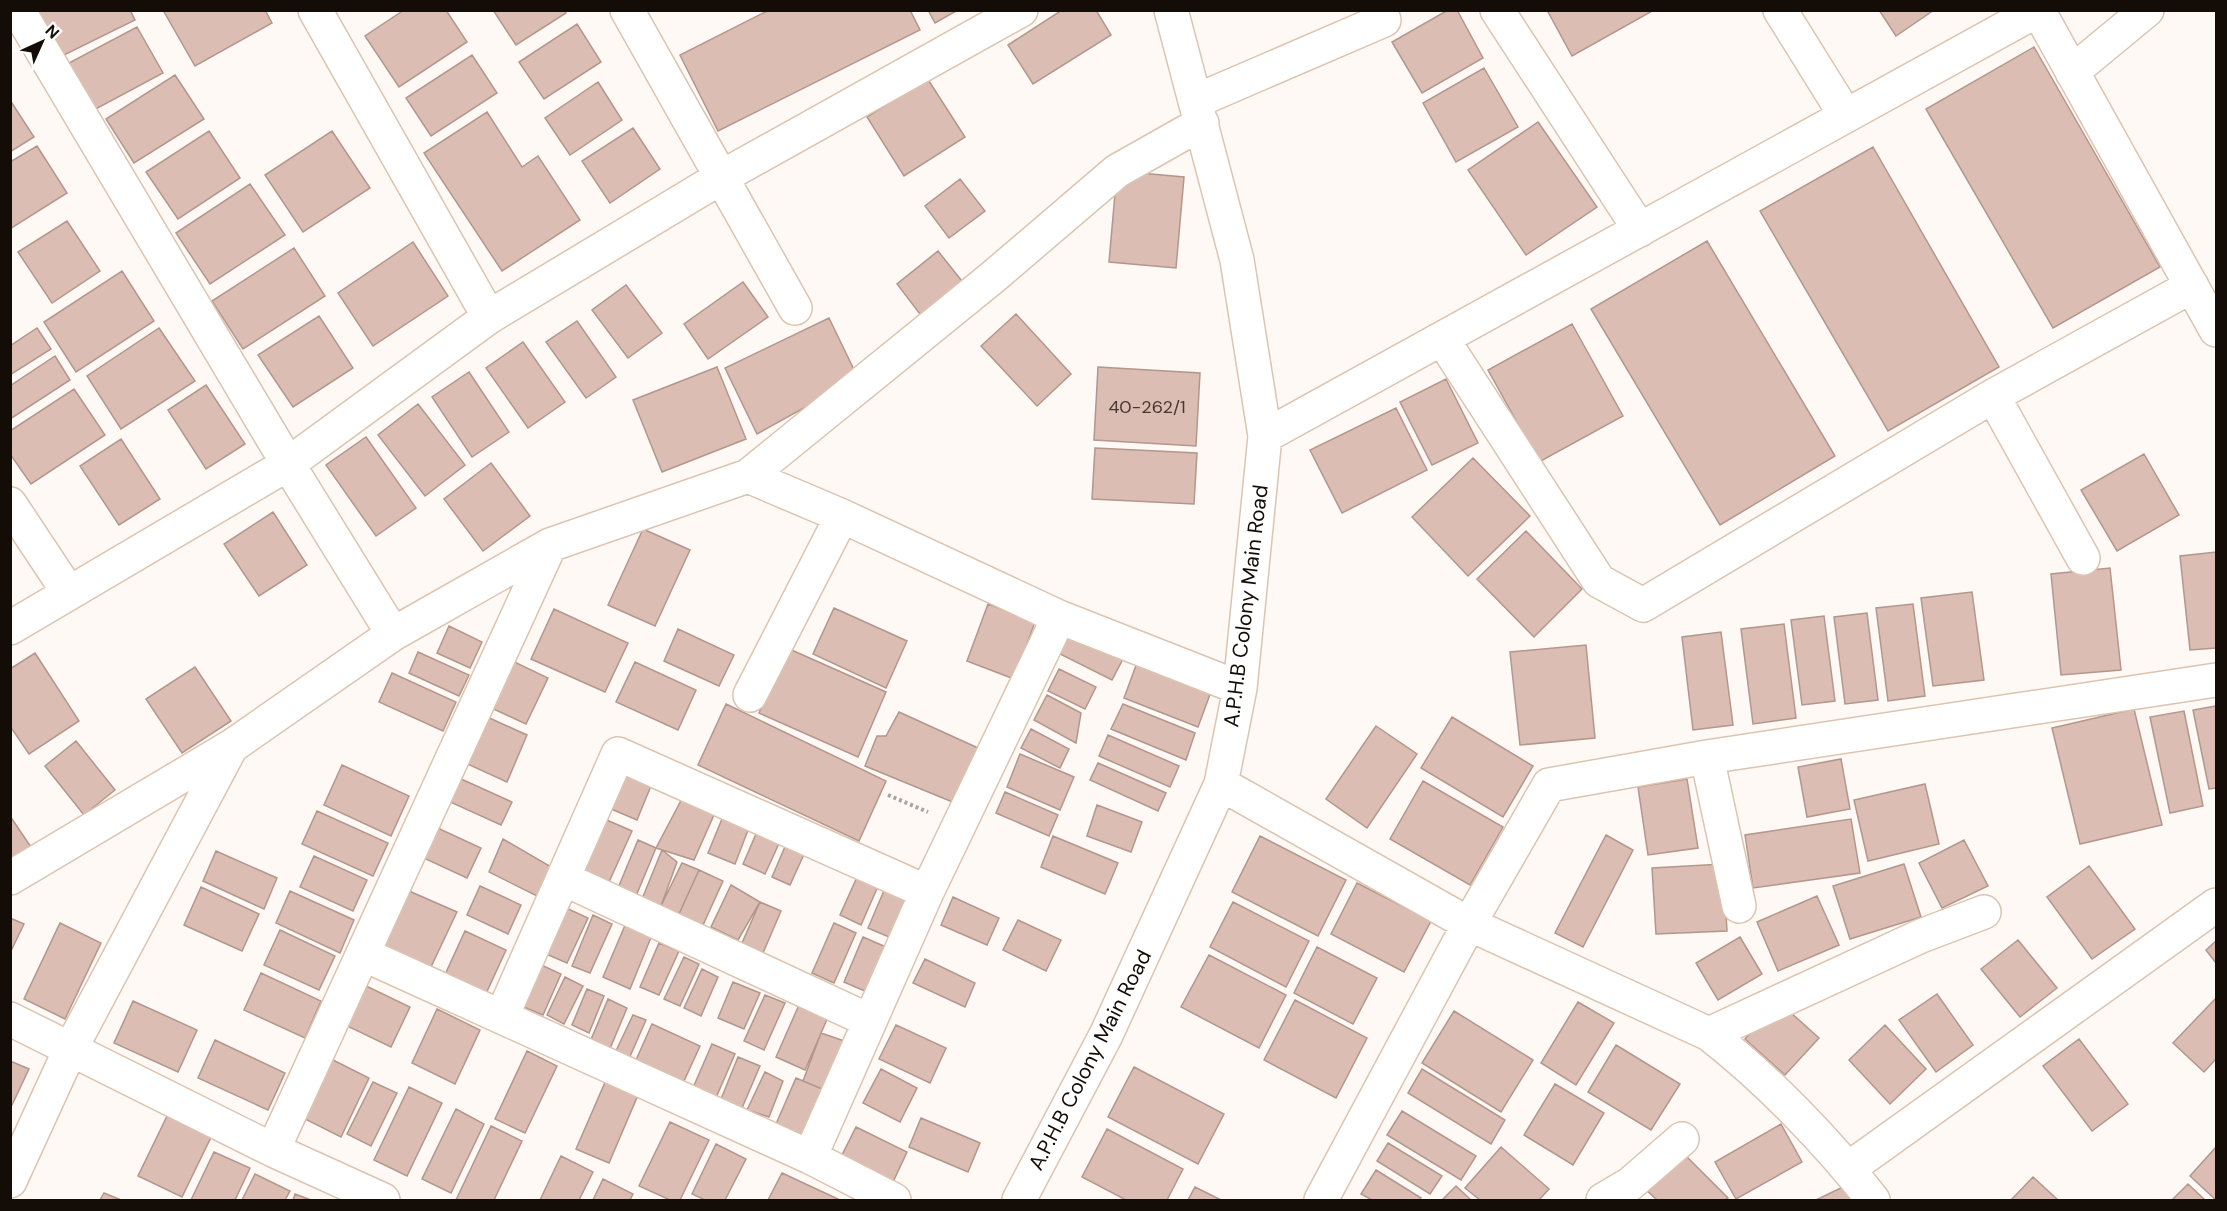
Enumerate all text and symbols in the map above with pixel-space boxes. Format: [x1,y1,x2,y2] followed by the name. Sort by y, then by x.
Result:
[12,12,72,72] north arrow
[41,20,64,43] text: N
[1108,395,1186,419] house number: 40-262/1
[1217,483,1275,729] street label: A.P.H.B Colony Main Road
[1022,945,1158,1175] street label: A.P.H.B Colony Main Road

